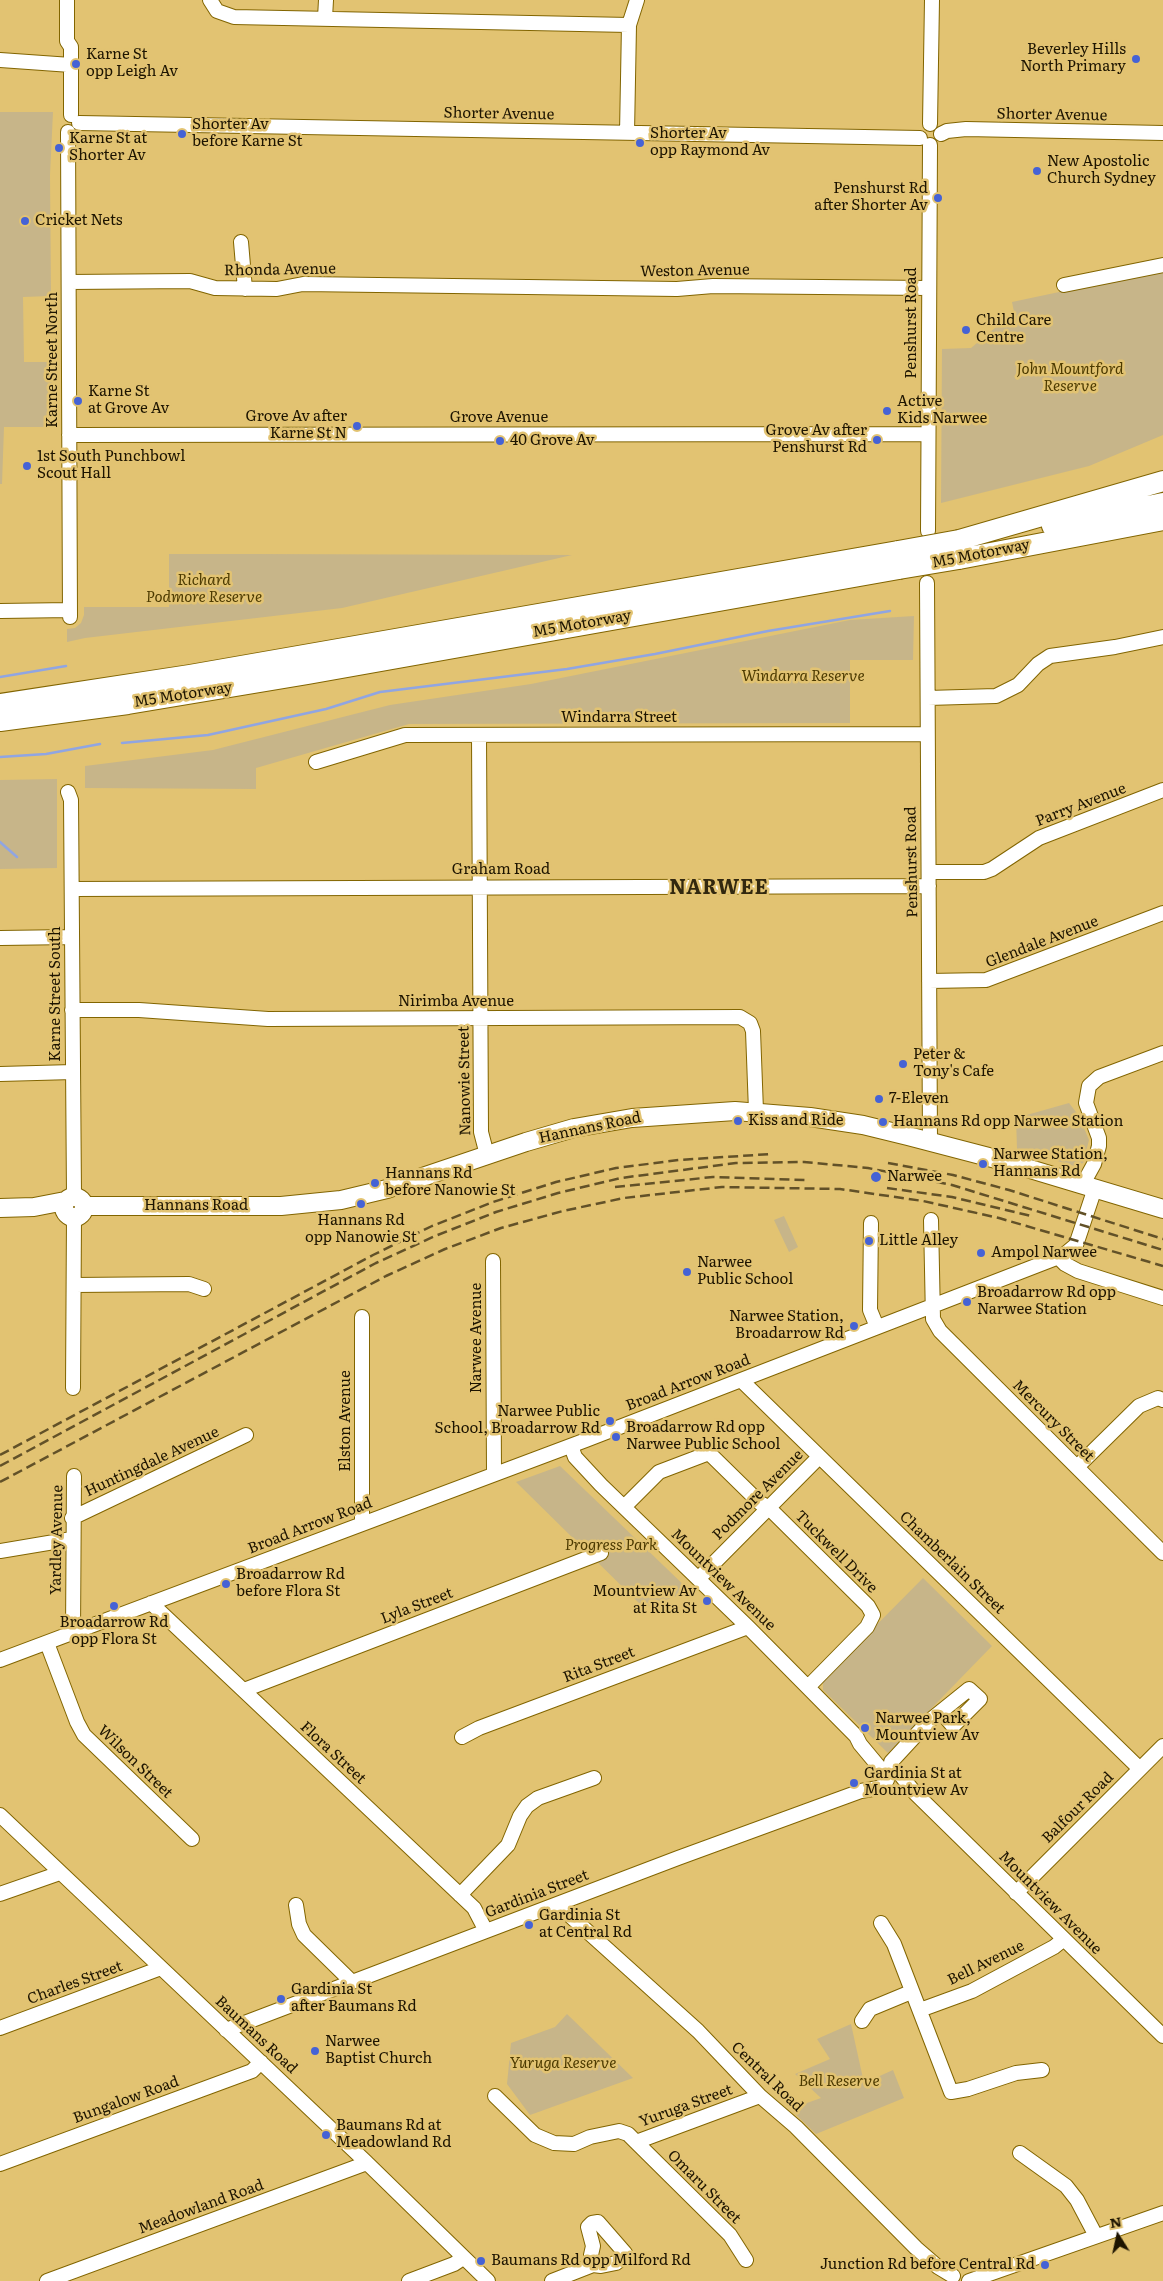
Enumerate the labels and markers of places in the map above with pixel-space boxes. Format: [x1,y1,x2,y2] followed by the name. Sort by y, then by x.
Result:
[1020,41,1126,76] place label: Beverley Hills North Primary
[86,46,178,81] place label: Karne St opp Leigh Av
[1130,53,1142,65] marker: Beverley Hills North Primary
[70,58,82,70] marker: Karne St opp Leigh Av
[192,116,303,151] place label: Shorter Av before Karne St
[650,125,770,160] place label: Shorter Av opp Raymond Av
[176,128,188,140] marker: Shorter Av before Karne St
[69,130,147,165] place label: Karne St at Shorter Av
[634,137,646,149] marker: Shorter Av opp Raymond Av
[53,142,65,154] marker: Karne St at Shorter Av
[1047,153,1156,188] place label: New Apostolic Church Sydney
[1031,165,1043,177] marker: New Apostolic Church Sydney
[814,180,928,215] place label: Penshurst Rd after Shorter Av
[932,192,944,204] marker: Penshurst Rd after Shorter Av
[35,212,122,230] place label: Cricket Nets
[19,215,31,227] marker: Cricket Nets
[976,312,1051,347] place label: Child Care Centre
[960,324,972,336] marker: Child Care Centre
[88,383,169,418] place label: Karne St at Grove Av
[897,393,987,428] place label: Active Kids Narwee
[72,395,84,407] marker: Karne St at Grove Av
[881,405,893,417] marker: Active Kids Narwee
[245,408,347,443] place label: Grove Av after Karne St N
[351,420,363,432] marker: Grove Av after Karne St N
[765,422,867,457] place label: Grove Av after Penshurst Rd
[510,432,595,450] place label: 40 Grove Av
[871,434,883,446] marker: Grove Av after Penshurst Rd
[494,435,506,447] marker: 40 Grove Av
[37,448,185,483] place label: 1st South Punchbowl Scout Hall
[21,460,33,472] marker: 1st South Punchbowl Scout Hall
[913,1046,994,1081] place label: Peter & Tony's Cafe
[897,1058,909,1070] marker: Peter & Tony's Cafe
[889,1090,949,1108] place label: 7-Eleven
[873,1093,885,1105] marker: 7-Eleven
[748,1112,844,1130] place label: Kiss and Ride
[893,1113,1123,1131] place label: Hannans Rd opp Narwee Station
[732,1115,744,1127] marker: Kiss and Ride
[877,1116,889,1128] marker: Hannans Rd opp Narwee Station
[993,1146,1108,1181] place label: Narwee Station, Hannans Rd
[977,1158,989,1170] marker: Narwee Station, Hannans Rd
[385,1165,516,1200] place label: Hannans Rd before Nanowie St
[887,1168,942,1186] place label: Narwee
[869,1170,883,1184] marker: Narwee
[369,1177,381,1189] marker: Hannans Rd before Nanowie St
[355,1198,367,1210] marker: Hannans Rd opp Nanowie St
[305,1212,417,1247] place label: Hannans Rd opp Nanowie St
[879,1232,958,1250] place label: Little Alley
[863,1235,875,1247] marker: Little Alley
[991,1244,1097,1262] place label: Ampol Narwee
[975,1247,987,1259] marker: Ampol Narwee
[697,1254,793,1289] place label: Narwee Public School
[681,1266,693,1278] marker: Narwee Public School
[977,1284,1116,1319] place label: Broadarrow Rd opp Narwee Station
[961,1296,973,1308] marker: Broadarrow Rd opp Narwee Station
[729,1308,844,1343] place label: Narwee Station, Broadarrow Rd
[848,1320,860,1332] marker: Narwee Station, Broadarrow Rd
[435,1403,600,1438] place label: Narwee Public School, Broadarrow Rd
[604,1415,616,1427] marker: Narwee Public School, Broadarrow Rd
[626,1419,780,1454] place label: Broadarrow Rd opp Narwee Public School
[610,1431,622,1443] marker: Broadarrow Rd opp Narwee Public School
[236,1566,345,1601] place label: Broadarrow Rd before Flora St
[220,1578,232,1590] marker: Broadarrow Rd before Flora St
[593,1583,697,1618] place label: Mountview Av at Rita St
[701,1595,713,1607] marker: Mountview Av at Rita St
[108,1600,120,1612] marker: Broadarrow Rd opp Flora St
[60,1614,168,1649] place label: Broadarrow Rd opp Flora St
[875,1710,979,1745] place label: Narwee Park, Mountview Av
[859,1722,871,1734] marker: Narwee Park, Mountview Av
[864,1765,968,1800] place label: Gardinia St at Mountview Av
[848,1777,860,1789] marker: Gardinia St at Mountview Av
[539,1907,632,1942] place label: Gardinia St at Central Rd
[523,1919,535,1931] marker: Gardinia St at Central Rd
[291,1981,417,2016] place label: Gardinia St after Baumans Rd
[275,1993,287,2005] marker: Gardinia St after Baumans Rd
[325,2033,432,2068] place label: Narwee Baptist Church
[309,2045,321,2057] marker: Narwee Baptist Church
[336,2117,451,2152] place label: Baumans Rd at Meadowland Rd
[320,2129,332,2141] marker: Baumans Rd at Meadowland Rd
[491,2252,691,2270] place label: Baumans Rd opp Milford Rd
[475,2255,487,2267] marker: Baumans Rd opp Milford Rd
[820,2256,1035,2274] place label: Junction Rd before Central Rd
[1039,2259,1051,2271] marker: Junction Rd before Central Rd

